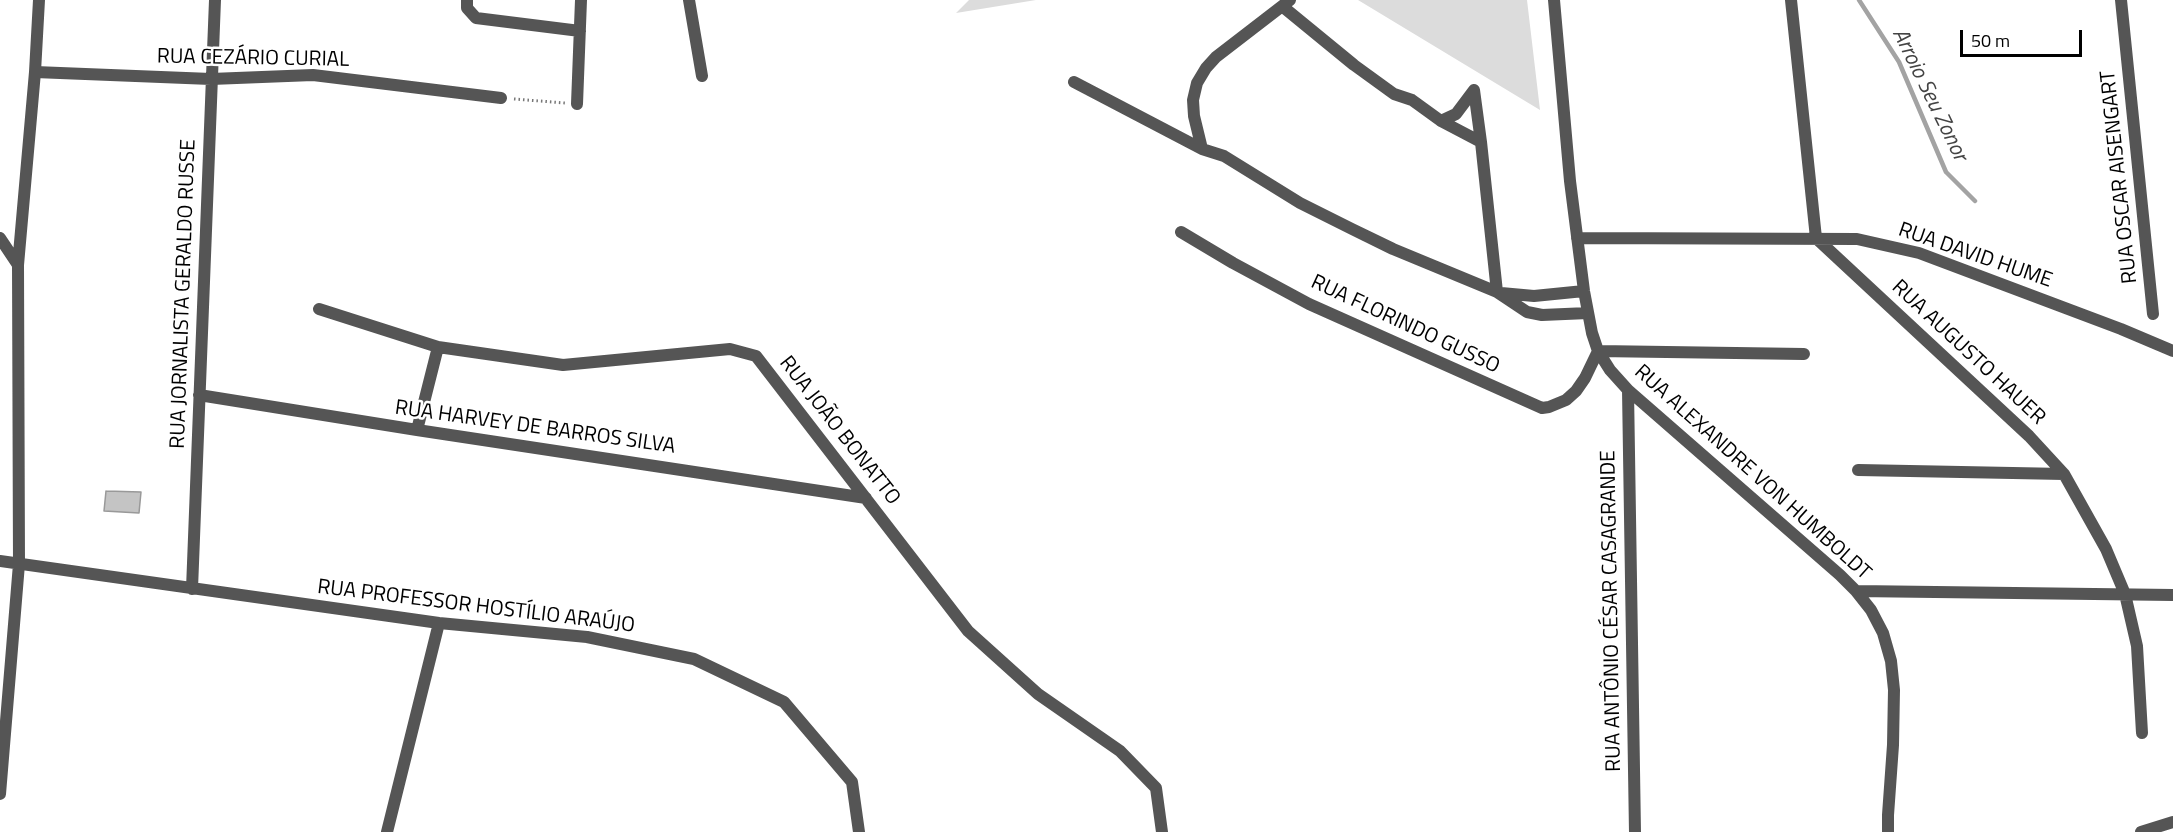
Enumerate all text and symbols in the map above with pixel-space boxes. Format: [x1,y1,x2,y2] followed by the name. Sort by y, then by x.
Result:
[1963,18,2084,56] scale bar
[1886,24,1972,166] water label: Arroio Seu Zonor
[1971,27,2010,54] text: 50 m
[157,45,349,73] street label: RUA CEZÁRIO CURIAL
[2096,69,2144,285] street label: RUA OSCAR AISENGART
[166,139,202,449] street label: RUA JORNALISTA GERALDO RUSSE
[1895,218,2055,294] street label: RUA DAVID HUME
[1307,270,1503,380] street label: RUA FLORINDO GUSSO
[1886,275,2050,431] street label: RUA AUGUSTO HAUER
[773,352,905,510] street label: RUA JOÃO BONATTO
[1628,360,1876,586] street label: RUA ALEXANDRE VON HUMBOLDT
[393,396,677,460] street label: RUA HARVEY DE BARROS SILVA
[1597,450,1627,772] street label: RUA ANTÔNIO CÉSAR CASAGRANDE
[316,575,636,639] street label: RUA PROFESSOR HOSTÍLIO ARAÚJO

